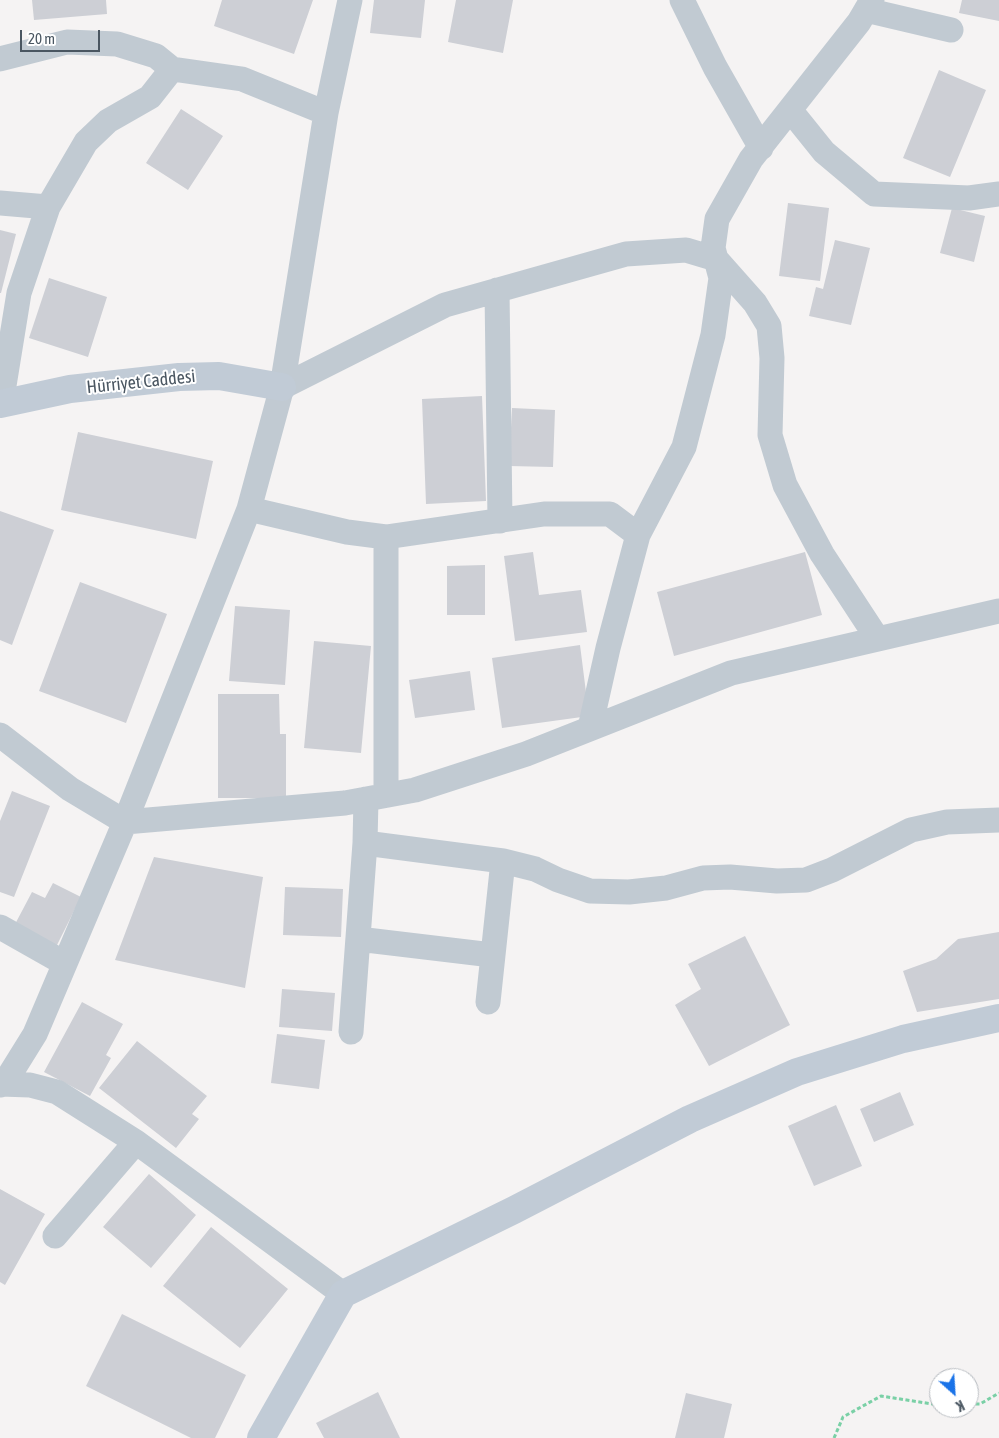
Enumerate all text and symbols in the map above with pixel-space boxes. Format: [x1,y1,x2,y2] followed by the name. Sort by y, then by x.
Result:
[22,20,102,52] scale bar
[28,30,55,47] text: 20 m
[86,366,196,398] street label: Hürriyet Caddesi
[929,1368,979,1418] north arrow
[954,1397,967,1414] text: K

